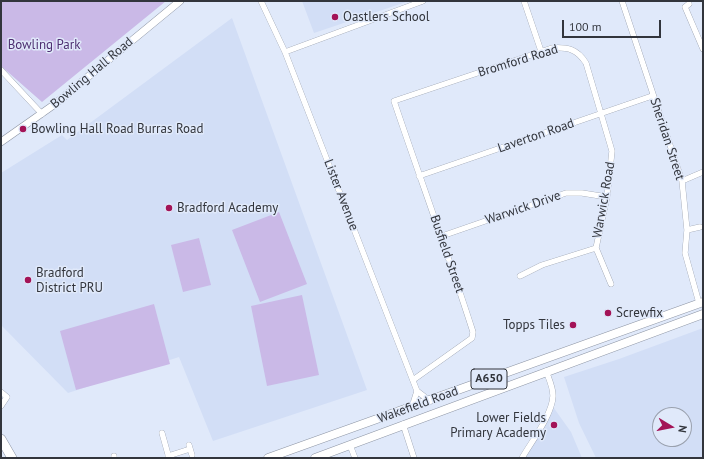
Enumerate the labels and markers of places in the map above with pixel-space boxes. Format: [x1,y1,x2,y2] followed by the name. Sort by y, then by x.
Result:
[343,9,430,25] place label: Oastlers School
[330,12,340,22] marker: Oastlers School
[31,121,203,137] place label: Bowling Hall Road Burras Road
[18,124,28,134] marker: Bowling Hall Road Burras Road
[177,200,278,216] place label: Bradford Academy
[164,203,174,213] marker: Bradford Academy
[36,265,103,296] place label: Bradford District PRU
[23,275,33,285] marker: Bradford District PRU
[616,305,663,321] place label: Screwfix
[603,308,613,318] marker: Screwfix
[503,317,565,333] place label: Topps Tiles
[568,320,578,330] marker: Topps Tiles
[450,410,546,441] place label: Lower Fields Primary Academy
[549,420,559,430] marker: Lower Fields Primary Academy

